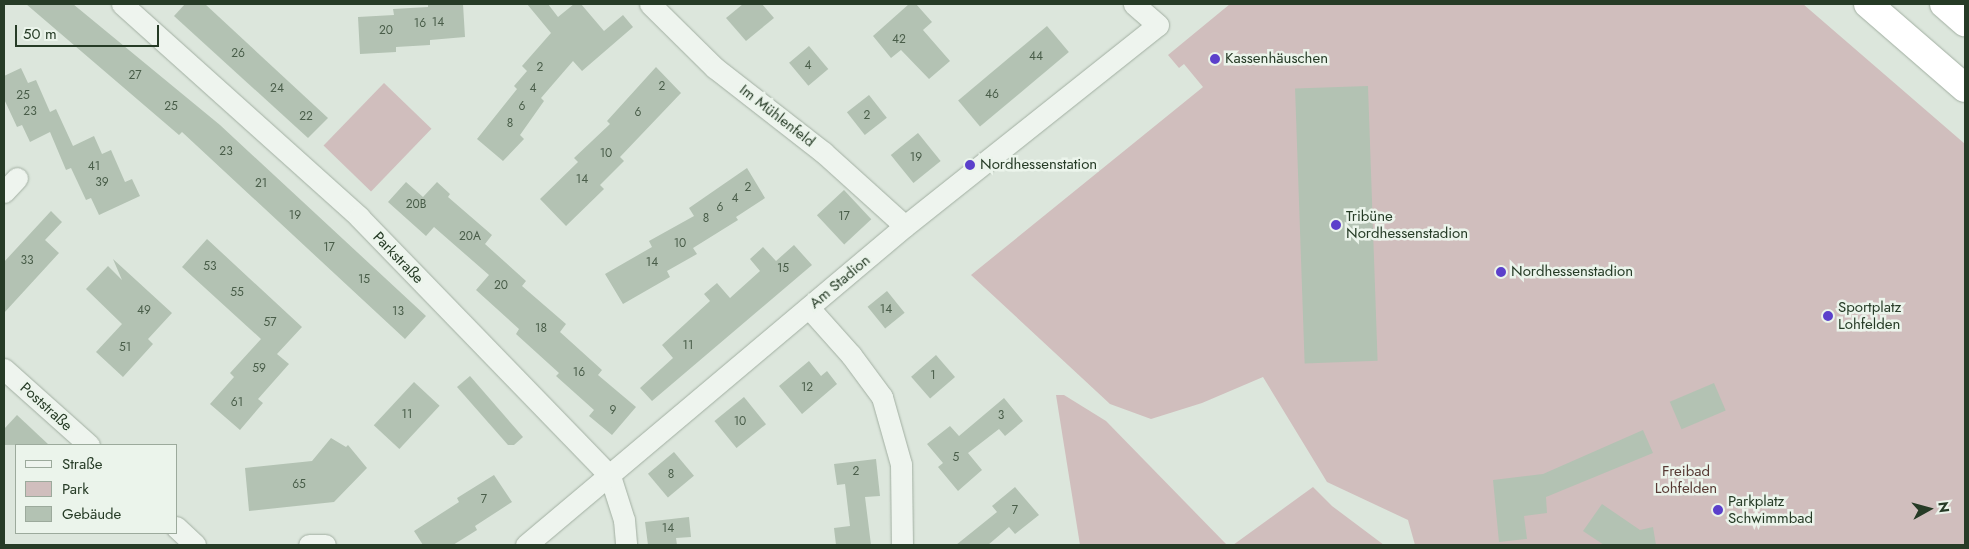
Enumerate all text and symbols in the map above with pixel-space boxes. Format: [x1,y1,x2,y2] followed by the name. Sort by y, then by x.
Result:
[18,15,161,47] scale bar
[432,16,444,30] house number: 14
[414,17,426,31] house number: 16
[23,23,57,45] text: 50 m
[379,24,393,38] house number: 20
[892,33,906,47] house number: 42
[231,47,245,61] house number: 26
[1029,50,1043,64] house number: 44
[1225,50,1328,68] place label: Kassenhäuschen
[1209,53,1221,65] marker: Kassenhäuschen
[805,59,811,73] house number: 4
[537,61,543,75] house number: 2
[128,69,142,83] house number: 27
[659,80,665,94] house number: 2
[736,81,818,151] street label: Im Mühlenfeld
[270,82,284,96] house number: 24
[530,82,536,96] house number: 4
[985,88,999,102] house number: 46
[16,89,30,103] house number: 25
[164,100,178,114] house number: 25
[519,100,525,114] house number: 6
[23,105,37,119] house number: 23
[635,106,641,120] house number: 6
[864,109,870,123] house number: 2
[299,110,313,124] house number: 22
[507,117,513,131] house number: 8
[219,145,233,159] house number: 23
[600,147,612,161] house number: 10
[910,151,922,165] house number: 19
[980,156,1097,174] place label: Nordhessenstation
[964,159,976,171] marker: Nordhessenstation
[88,160,100,174] house number: 41
[576,173,588,187] house number: 14
[95,176,109,190] house number: 39
[255,177,267,191] house number: 21
[745,181,751,195] house number: 2
[732,192,738,206] house number: 4
[406,198,426,212] house number: 20B
[717,201,723,215] house number: 6
[1346,207,1468,242] place label: Tribüne Nordhessenstadion
[289,209,301,223] house number: 19
[838,210,850,224] house number: 17
[703,212,709,226] house number: 8
[1330,219,1342,231] marker: Tribüne Nordhessenstadion
[369,228,427,288] street label: Parkstraße
[459,230,481,244] house number: 20A
[674,237,686,251] house number: 10
[323,241,335,255] house number: 17
[806,251,874,313] street label: Am Stadion
[20,254,34,268] house number: 33
[646,256,658,270] house number: 14
[203,260,217,274] house number: 53
[777,262,789,276] house number: 15
[1511,263,1633,281] place label: Nordhessenstadion
[1495,266,1507,278] marker: Nordhessenstadion
[358,273,370,287] house number: 15
[494,279,508,293] house number: 20
[230,286,244,300] house number: 55
[1838,298,1901,333] place label: Sportplatz Lohfelden
[880,303,892,317] house number: 14
[137,304,151,318] house number: 49
[392,305,404,319] house number: 13
[1822,310,1834,322] marker: Sportplatz Lohfelden
[263,316,277,330] house number: 57
[535,322,547,336] house number: 18
[683,339,693,353] house number: 11
[119,341,131,355] house number: 51
[252,362,266,376] house number: 59
[573,366,585,380] house number: 16
[930,369,936,383] house number: 1
[16,379,76,435] street label: Poststraße
[801,381,813,395] house number: 12
[231,396,243,410] house number: 61
[610,404,616,418] house number: 9
[402,408,412,422] house number: 11
[998,409,1004,423] house number: 3
[734,415,746,429] house number: 10
[15,444,178,534] legend
[953,451,959,465] house number: 5
[62,453,102,475] text: Straße
[1655,462,1717,497] park label: Freibad Lohfelden
[853,465,859,479] house number: 2
[668,468,674,482] house number: 8
[62,478,89,500] text: Park
[292,478,306,492] house number: 65
[1904,484,1954,534] north arrow
[1728,492,1813,527] place label: Parkplatz Schwimmbad
[481,493,487,507] house number: 7
[1933,500,1954,514] text: N
[62,503,121,525] text: Gebäude
[1012,504,1018,518] house number: 7
[1712,504,1724,516] marker: Parkplatz Schwimmbad
[662,522,674,536] house number: 14

